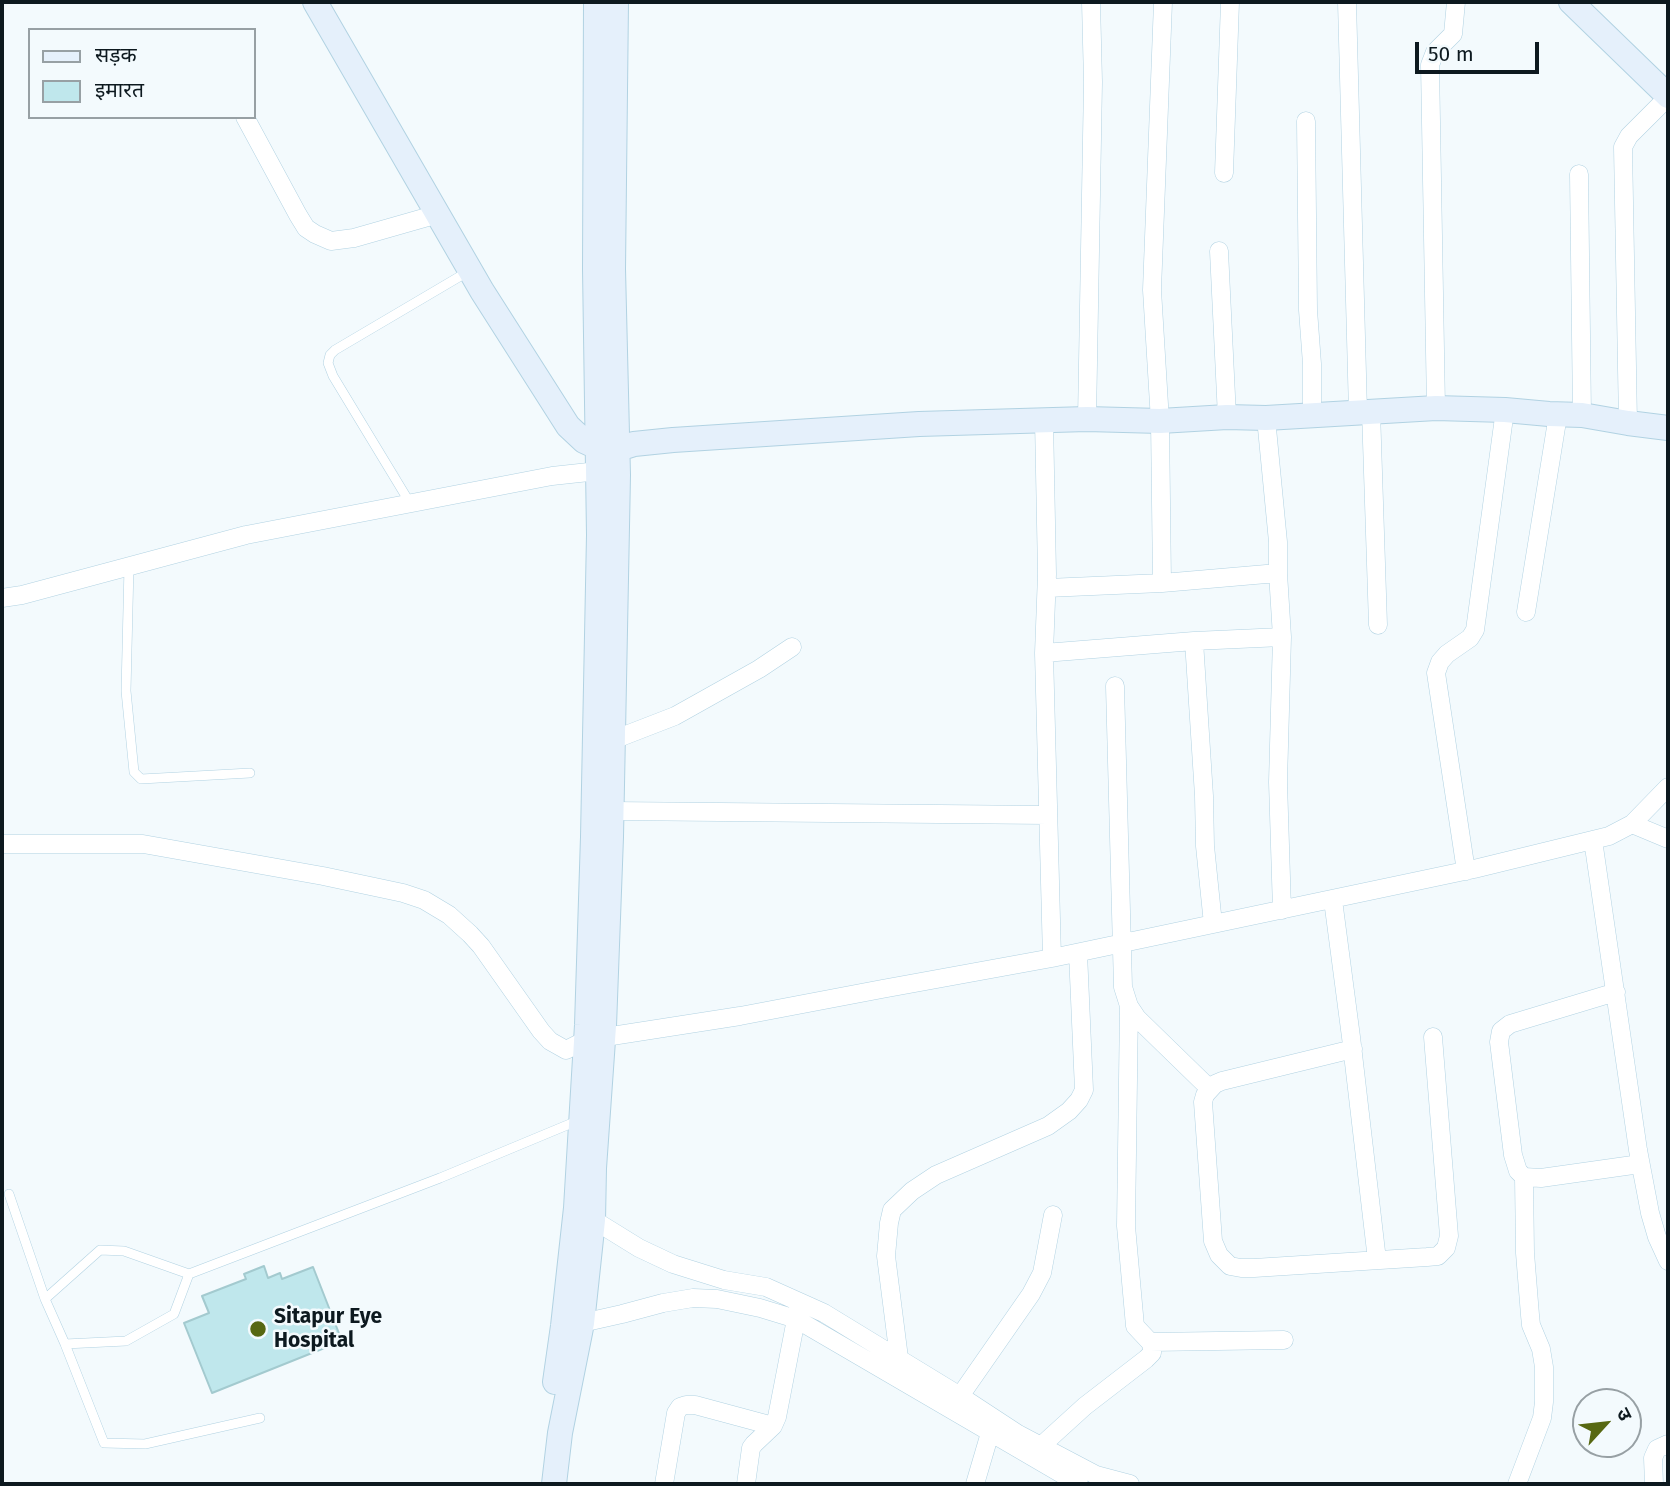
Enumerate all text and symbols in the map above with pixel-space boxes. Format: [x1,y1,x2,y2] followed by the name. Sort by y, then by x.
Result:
[28,28,256,119] legend
[1418,28,1542,72] scale bar
[1428,41,1474,67] text: 50 m
[95,42,137,68] text: सड़क
[95,77,144,103] text: इमारत
[274,1304,382,1354] place label: Sitapur Eye Hospital
[248,1319,268,1339] marker: Sitapur Eye Hospital
[1572,1388,1642,1458] north arrow
[1612,1404,1637,1424] text: उ

